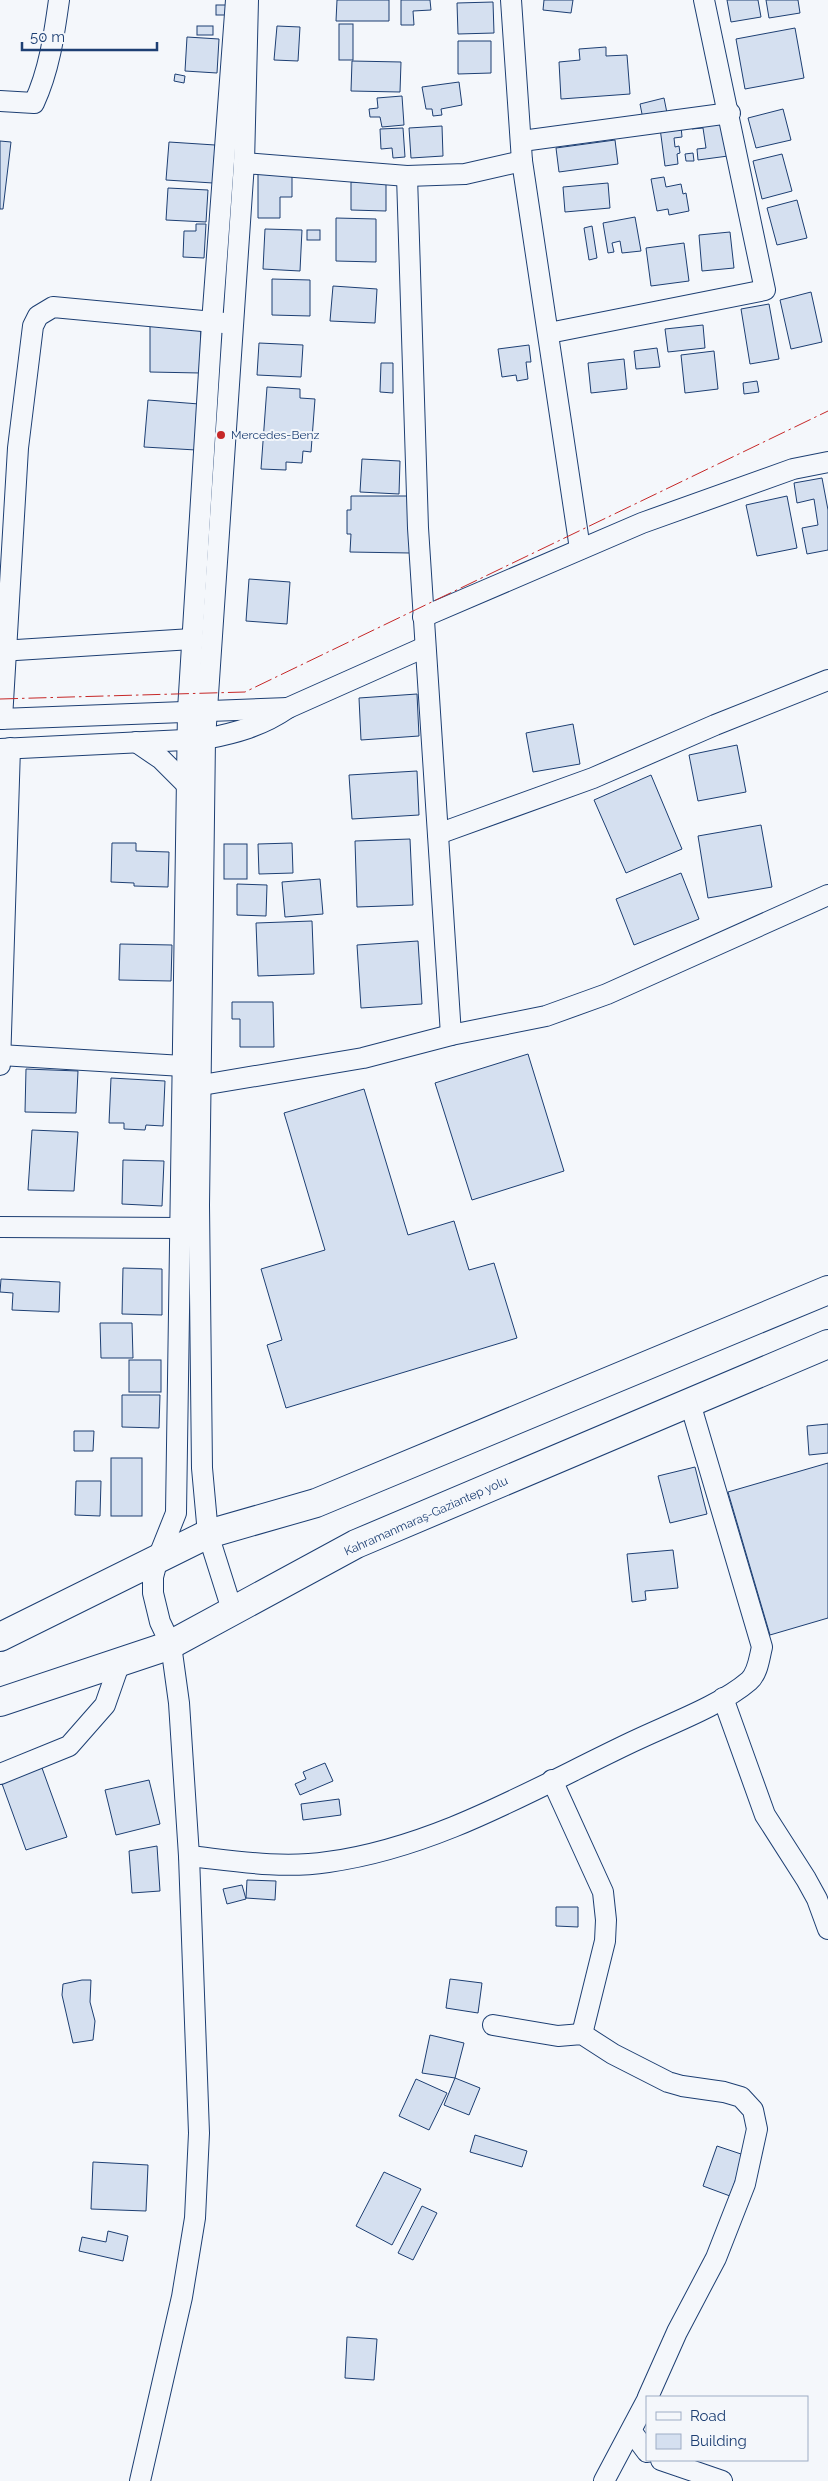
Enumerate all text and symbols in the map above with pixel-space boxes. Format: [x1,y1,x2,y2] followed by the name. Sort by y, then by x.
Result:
[22,20,158,52] scale bar
[30,28,65,46] text: 50 m
[231,428,319,442] place label: Mercedes-Benz
[215,429,227,441] marker: Mercedes-Benz
[342,1473,510,1559] street label: Kahramanmaraş-Gaziantep yolu
[646,2396,808,2461] legend
[690,2407,726,2425] text: Road
[690,2432,747,2450] text: Building

